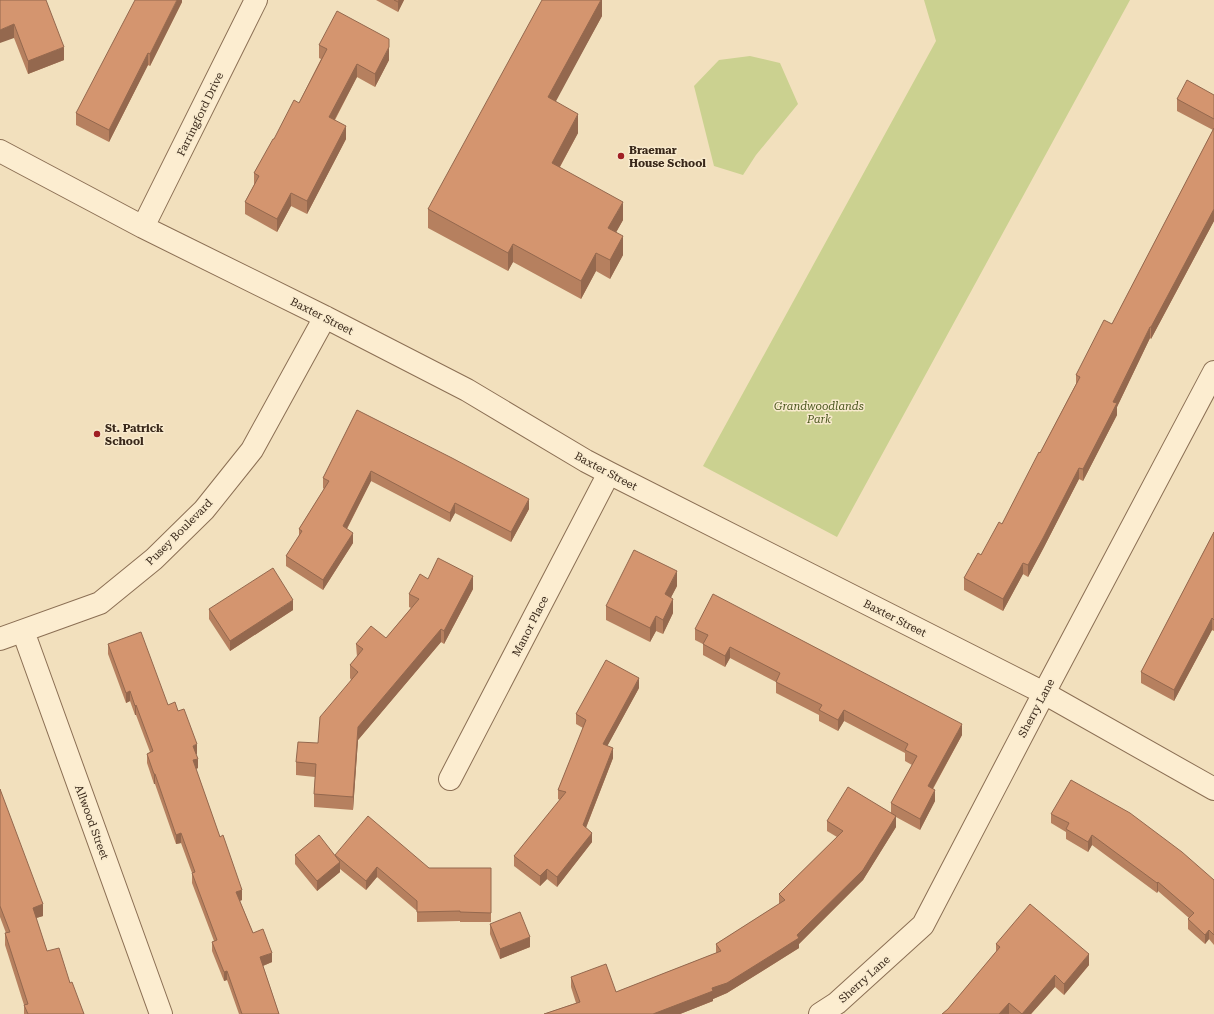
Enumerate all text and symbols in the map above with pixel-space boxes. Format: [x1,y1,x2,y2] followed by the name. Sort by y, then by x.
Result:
[174,70,226,158] street label: Farringford Drive
[629,144,706,170] place label: Braemar House School
[616,151,626,161] marker: Braemar House School
[288,295,355,338] street label: Baxter Street
[774,400,864,426] park label: Grandwoodlands Park
[105,422,164,448] place label: St. Patrick School
[92,429,102,439] marker: St. Patrick School
[572,450,639,493] street label: Baxter Street
[144,497,215,568] street label: Pusey Boulevard
[510,594,551,659] street label: Manor Place
[861,597,928,640] street label: Baxter Street
[1016,677,1057,740] street label: Sherry Lane
[72,783,111,861] street label: Allwood Street
[836,953,893,1006] street label: Sherry Lane

